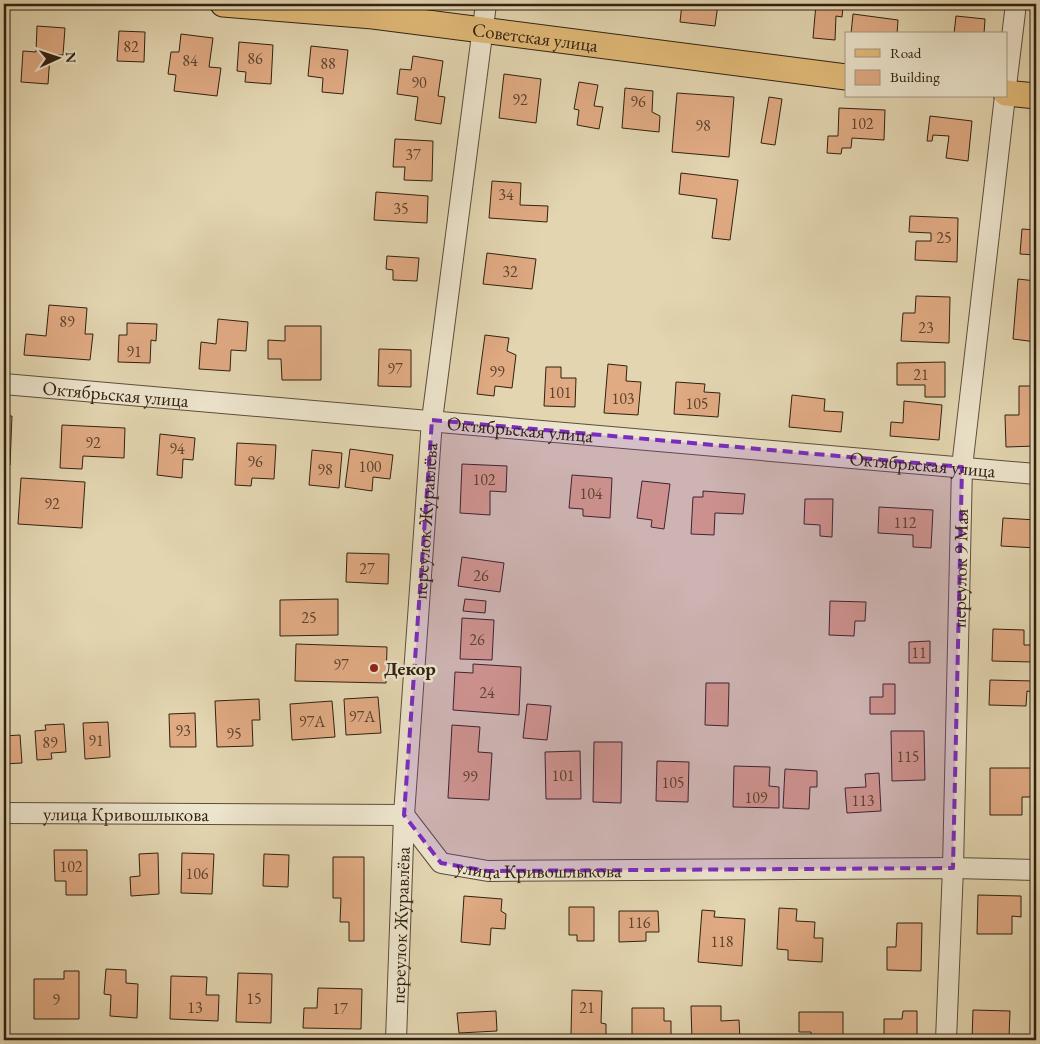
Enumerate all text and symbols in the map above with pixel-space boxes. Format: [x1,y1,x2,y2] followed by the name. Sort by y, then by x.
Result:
[471,17,600,58] street label: Советская улица
[32,32,82,82] north arrow
[845,32,1008,98] legend
[123,36,139,57] house number: 82
[890,43,922,62] text: Road
[247,48,263,69] house number: 86
[182,50,198,71] house number: 84
[62,51,80,64] text: N
[320,53,336,74] house number: 88
[890,67,940,86] text: Building
[411,72,427,93] house number: 90
[512,89,528,110] house number: 92
[630,91,646,112] house number: 96
[850,113,874,134] house number: 102
[695,115,711,136] house number: 98
[405,144,421,165] house number: 37
[498,184,514,205] house number: 34
[393,198,409,219] house number: 35
[936,227,952,248] house number: 25
[502,261,518,282] house number: 32
[59,311,75,332] house number: 89
[918,317,934,338] house number: 23
[126,341,142,362] house number: 91
[387,358,403,379] house number: 97
[489,361,505,382] house number: 99
[913,364,929,385] house number: 21
[41,375,190,413] street label: Октябрьская улица
[548,382,572,403] house number: 101
[611,388,635,409] house number: 103
[685,393,709,414] house number: 105
[446,411,595,448] street label: Октябрьская улица
[85,432,101,453] house number: 92
[169,438,185,459] house number: 94
[407,441,443,600] street label: переулок Журавлёва
[848,446,997,483] street label: Октябрьская улица
[247,451,263,472] house number: 96
[358,456,382,477] house number: 100
[317,459,333,480] house number: 98
[472,469,496,490] house number: 102
[579,483,603,504] house number: 104
[44,493,60,514] house number: 92
[946,508,974,628] street label: переулок 9 Мая
[893,512,917,533] house number: 112
[359,558,375,579] house number: 27
[473,565,489,586] house number: 26
[301,607,317,628] house number: 25
[469,629,485,650] house number: 26
[911,642,927,663] house number: 11
[333,654,349,675] house number: 97
[384,656,436,681] place label: Декор
[368,662,380,674] marker: Декор
[479,682,495,703] house number: 24
[349,706,376,727] house number: 97А
[299,711,326,732] house number: 97А
[175,720,191,741] house number: 93
[226,723,242,744] house number: 95
[88,730,104,751] house number: 91
[42,732,58,753] house number: 89
[896,746,920,767] house number: 115
[551,765,575,786] house number: 101
[462,766,478,787] house number: 99
[661,772,685,793] house number: 105
[744,787,768,808] house number: 109
[851,790,875,811] house number: 113
[43,801,209,827] street label: улица Кривошлыкова
[385,846,416,1004] street label: переулок Журавлёва
[454,854,622,885] street label: улица Кривошлыкова
[59,856,83,877] house number: 102
[185,863,209,884] house number: 106
[627,912,651,933] house number: 116
[710,931,734,952] house number: 118
[246,988,262,1009] house number: 15
[52,989,60,1010] house number: 9
[187,997,203,1018] house number: 13
[579,997,595,1018] house number: 21
[332,998,348,1019] house number: 17

